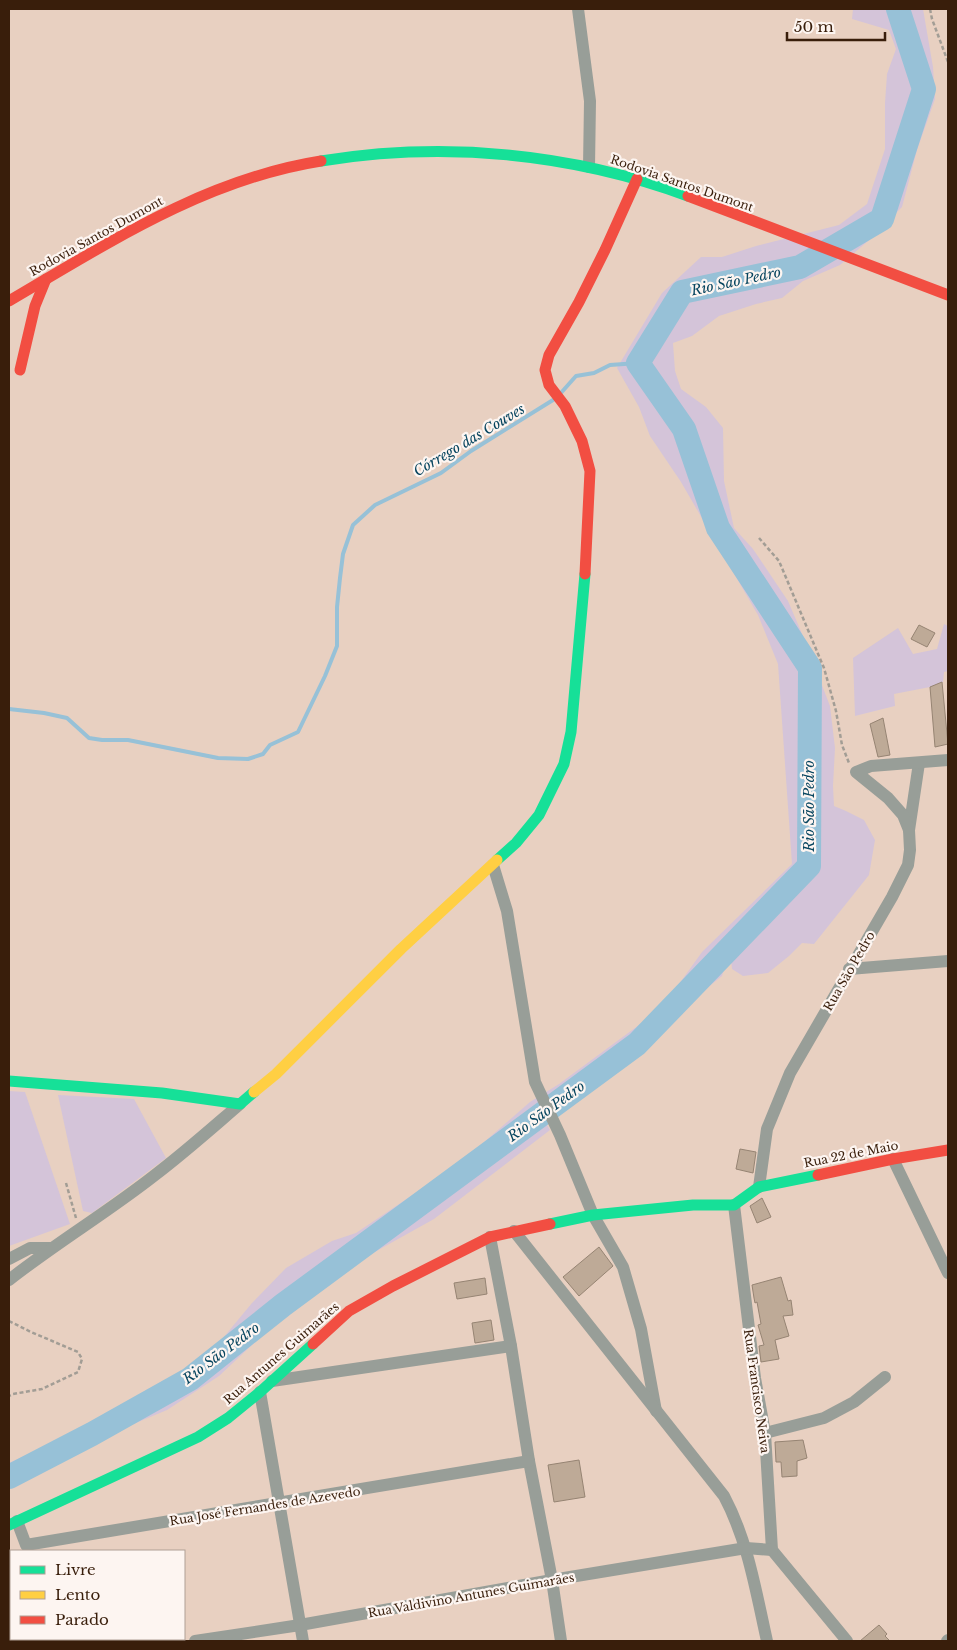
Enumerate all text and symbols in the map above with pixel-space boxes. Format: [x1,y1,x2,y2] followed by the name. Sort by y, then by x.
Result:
[787,10,884,42] scale bar
[794,17,834,36] text: 50 m
[608,151,756,215] street label: Rodovia Santos Dumont
[27,193,166,279] street label: Rodovia Santos Dumont
[688,263,783,300] water label: Rio São Pedro
[410,400,528,480] water label: Córrego das Couves
[800,760,818,853] water label: Rio São Pedro
[820,928,878,1013] street label: Rua São Pedro
[503,1077,588,1146] water label: Rio São Pedro
[803,1137,900,1171] street label: Rua 22 de Maio
[220,1299,342,1407] street label: Rua Antunes Guimarães
[178,1318,263,1388] water label: Rio São Pedro
[741,1328,773,1454] street label: Rua Francisco Neiva
[168,1483,362,1529] street label: Rua José Fernandes de Azevedo
[10,1550,185,1640] legend
[55,1560,96,1579] text: Livre
[367,1569,575,1621] street label: Rua Valdivino Antunes Guimarães
[55,1585,101,1604] text: Lento
[55,1610,109,1629] text: Parado

